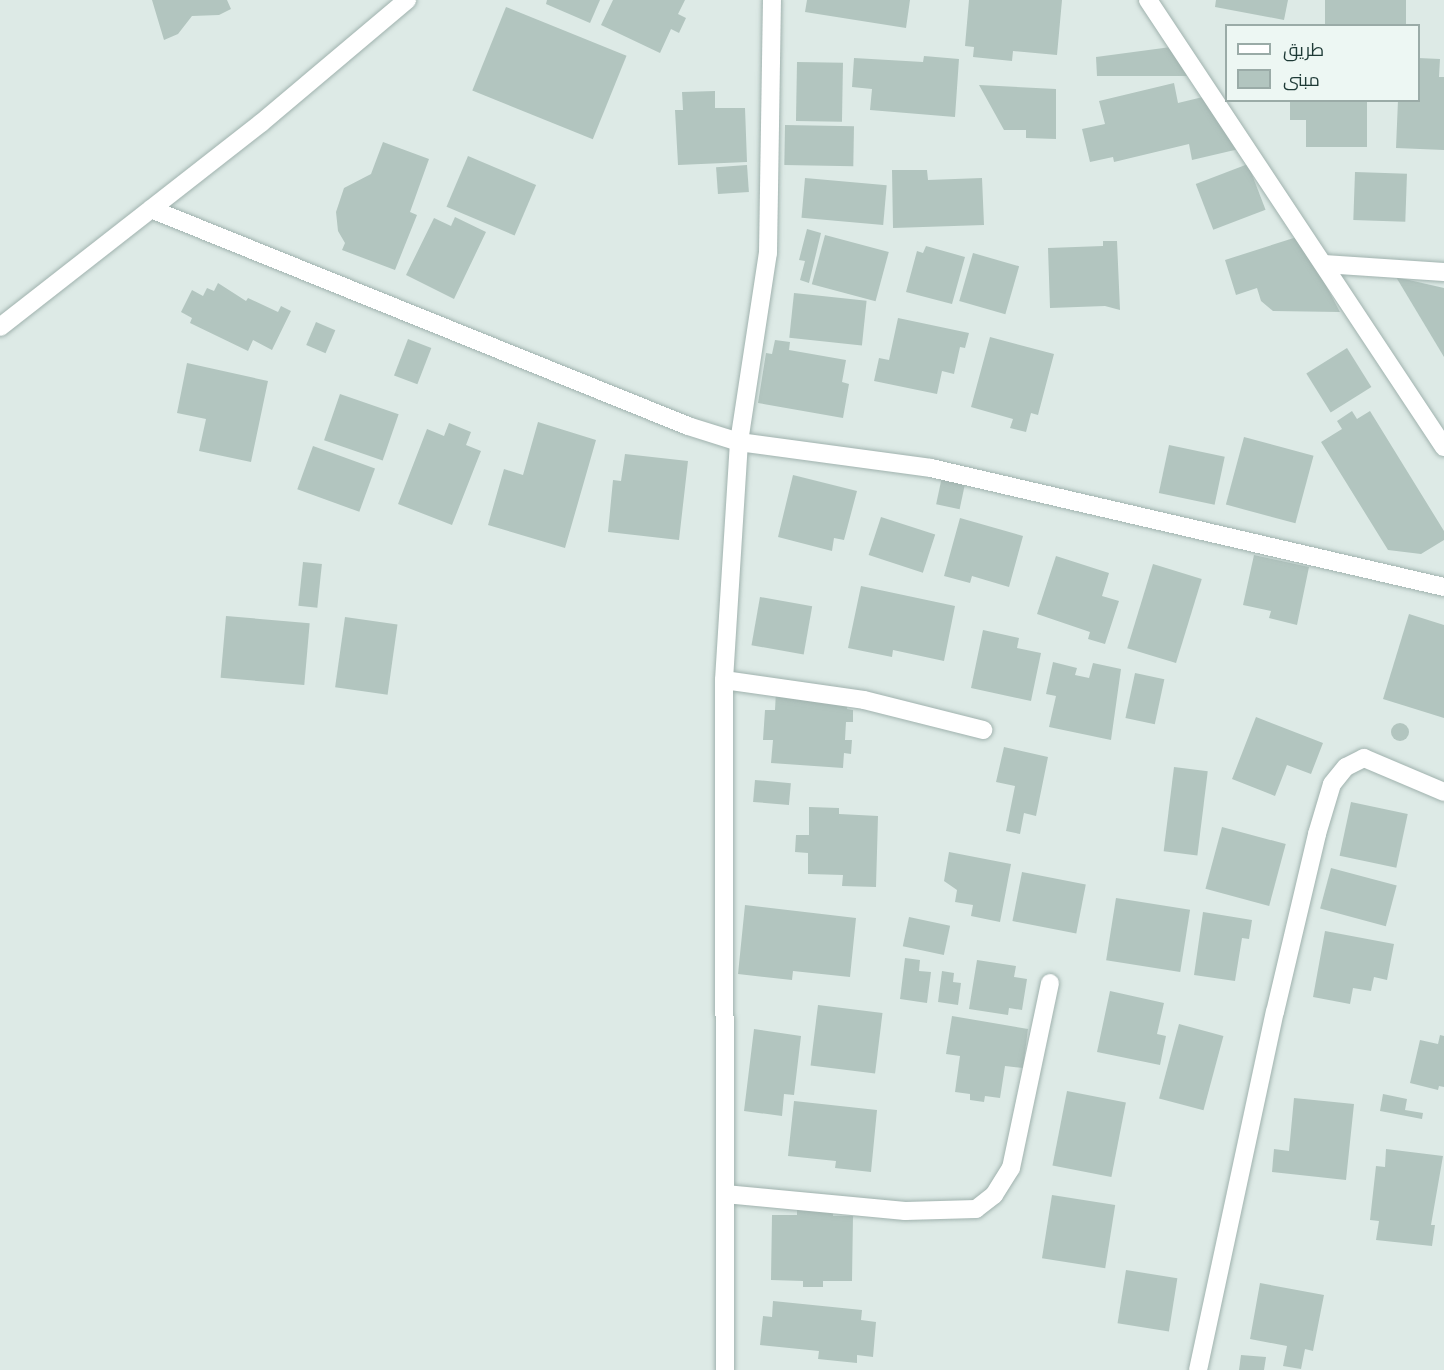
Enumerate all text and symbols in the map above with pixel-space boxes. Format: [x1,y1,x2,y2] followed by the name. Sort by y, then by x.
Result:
[1225,24,1420,102] legend
[1283,38,1324,62] text: طريق
[1283,68,1320,92] text: مبنى

